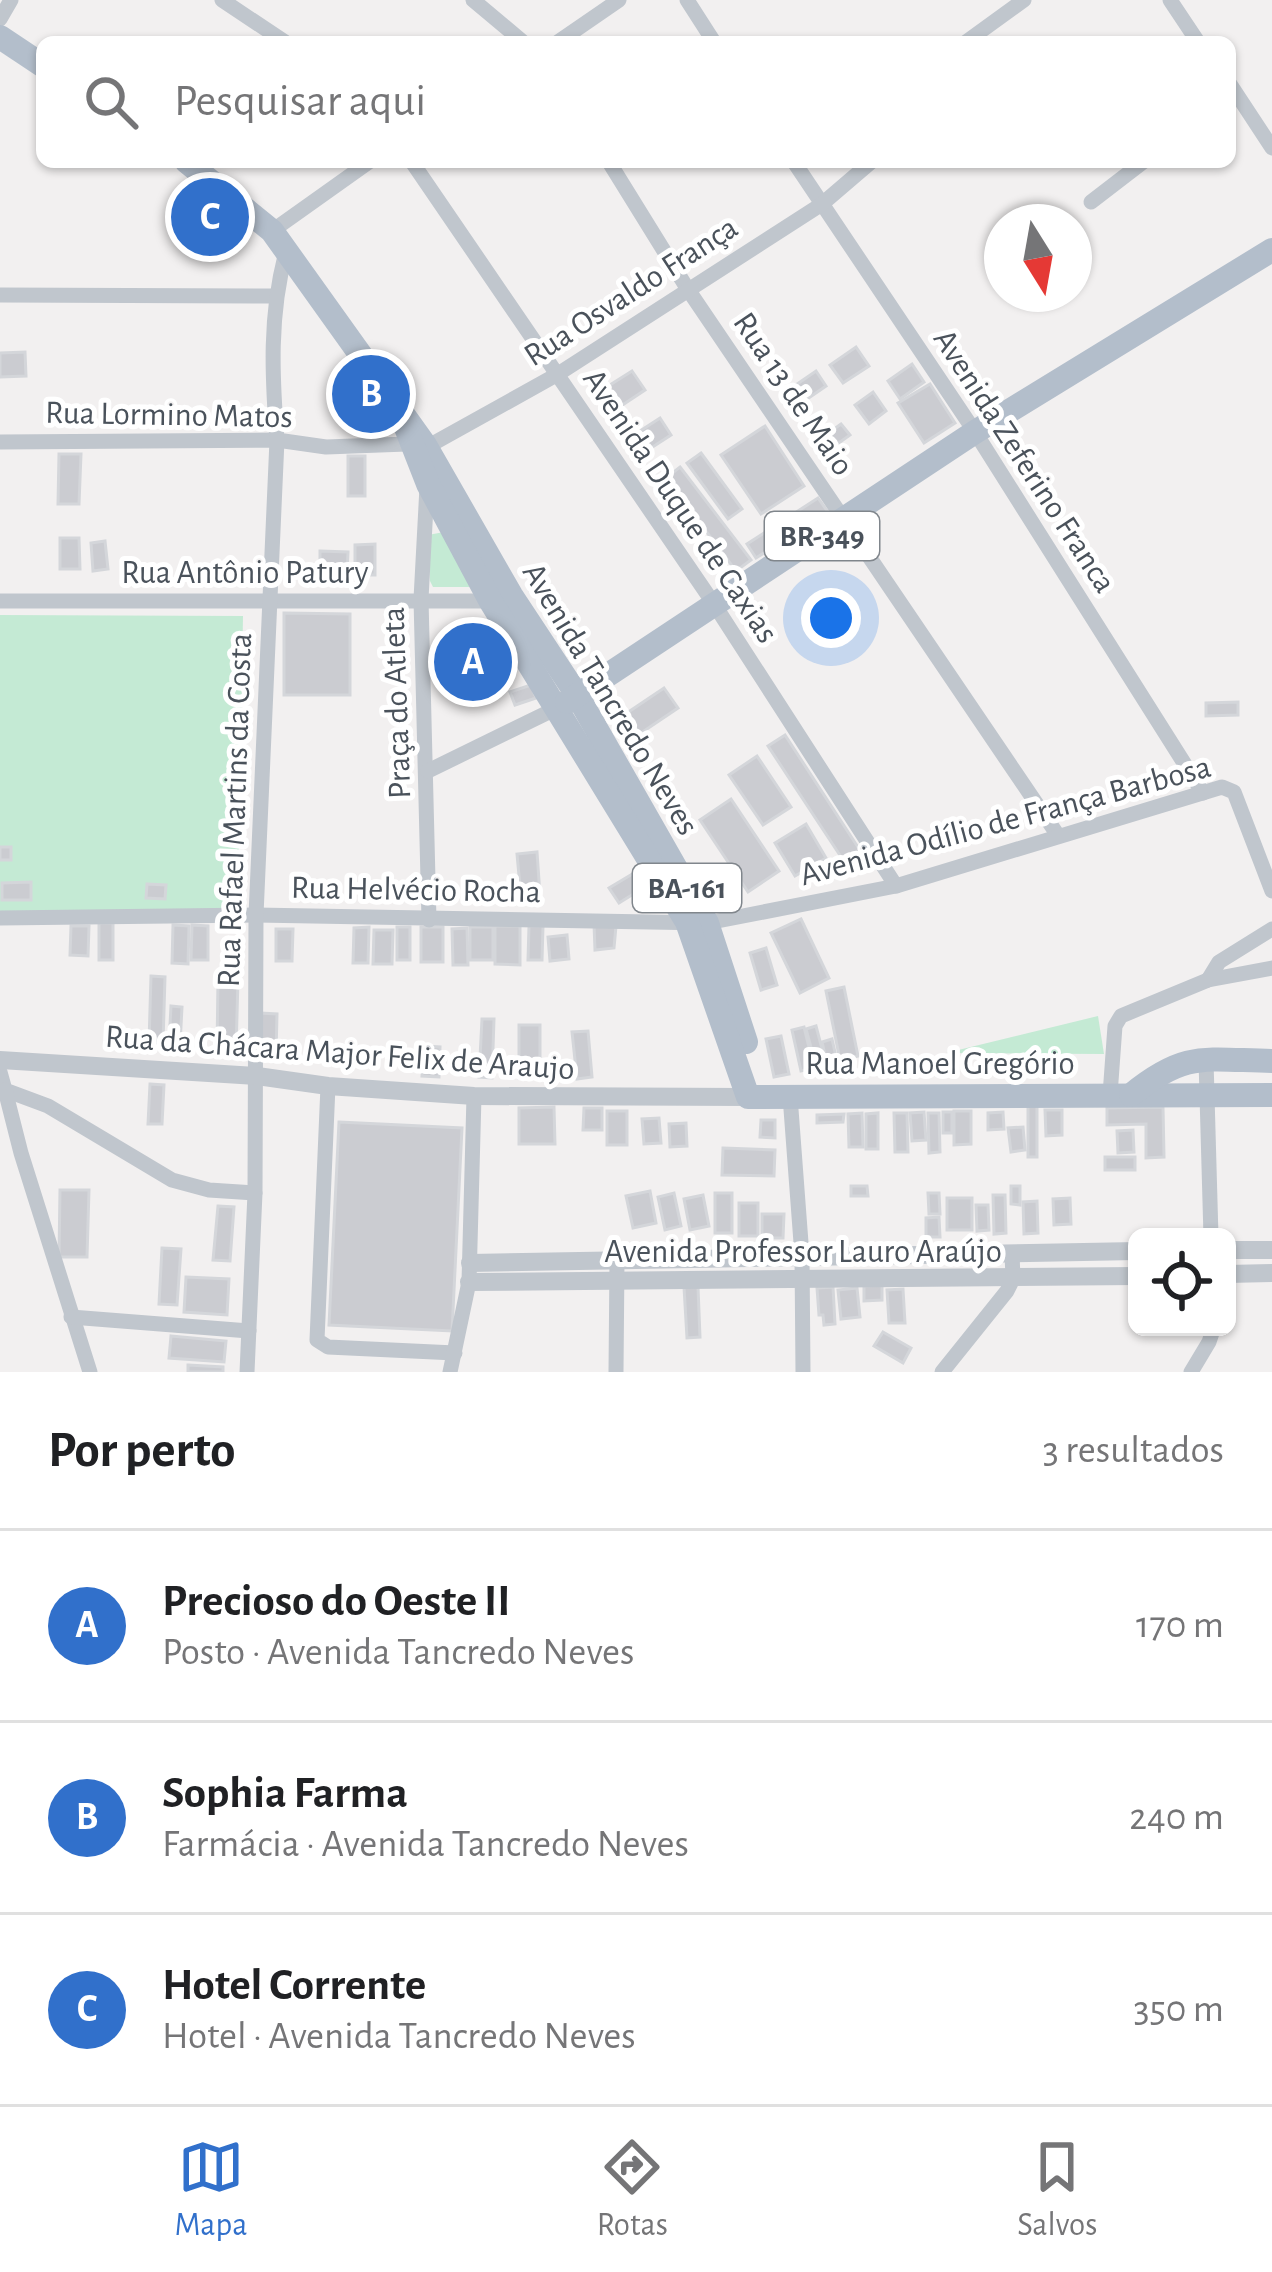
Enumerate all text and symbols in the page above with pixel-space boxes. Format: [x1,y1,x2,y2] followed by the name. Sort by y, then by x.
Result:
[36,36,1236,168] search box
[78,69,144,135] icon: search
[174,79,426,124] text: Pesquisar aqui
[171,172,249,262] pin: C
[984,204,1092,312] north arrow
[519,211,744,373] street label: Rua Osvaldo França
[727,307,859,482] street label: Rua 13 de Maio
[927,324,1121,599] street label: Avenida Zeferino Franca
[332,349,410,439] pin: B
[576,364,784,649] street label: Avenida Duque de Caxias
[45,397,293,434] street label: Rua Lormino Matos
[765,512,879,560] road number: BR-349
[121,557,369,590] street label: Rua Antônio Patury
[516,558,704,841] street label: Avenida Tancredo Neves
[801,588,861,648] your location
[378,606,417,800] street label: Praça do Atleta
[434,617,512,707] pin: A
[213,632,258,988] street label: Rua Rafael Martins da Costa
[797,751,1215,892] street label: Avenida Odílio de França Barbosa
[633,864,741,912] road number: BA-161
[291,872,541,909] street label: Rua Helvécio Rocha
[104,1021,576,1086] street label: Rua da Chácara Major Felix de Araujo
[805,1048,1075,1081] street label: Rua Manoel Gregório
[1128,1228,1236,1336] map controls
[1128,1228,1236,1336] button: locate
[604,1236,1002,1269] street label: Avenida Professor Lauro Araújo
[48,1425,235,1476] text: Por perto
[1043,1431,1224,1470] text: 3 resultados
[162,1579,511,1624] text: Precioso do Oeste II
[75,1606,99,1645] text: A
[1136,1606,1224,1645] text: 170 m
[162,1633,635,1672] text: Posto · Avenida Tancredo Neves
[162,1771,408,1816] text: Sophia Farma
[76,1798,98,1837] text: B
[1129,1798,1224,1837] text: 240 m
[162,1825,689,1864] text: Farmácia · Avenida Tancredo Neves
[162,1963,426,2008] text: Hotel Corrente
[77,1990,97,2029] text: C
[1133,1990,1224,2029] text: 350 m
[162,2017,636,2056] text: Hotel · Avenida Tancredo Neves
[175,2134,248,2246] tab: Mapa
[597,2134,668,2246] tab: Rotas
[1017,2134,1097,2246] tab: Salvos

